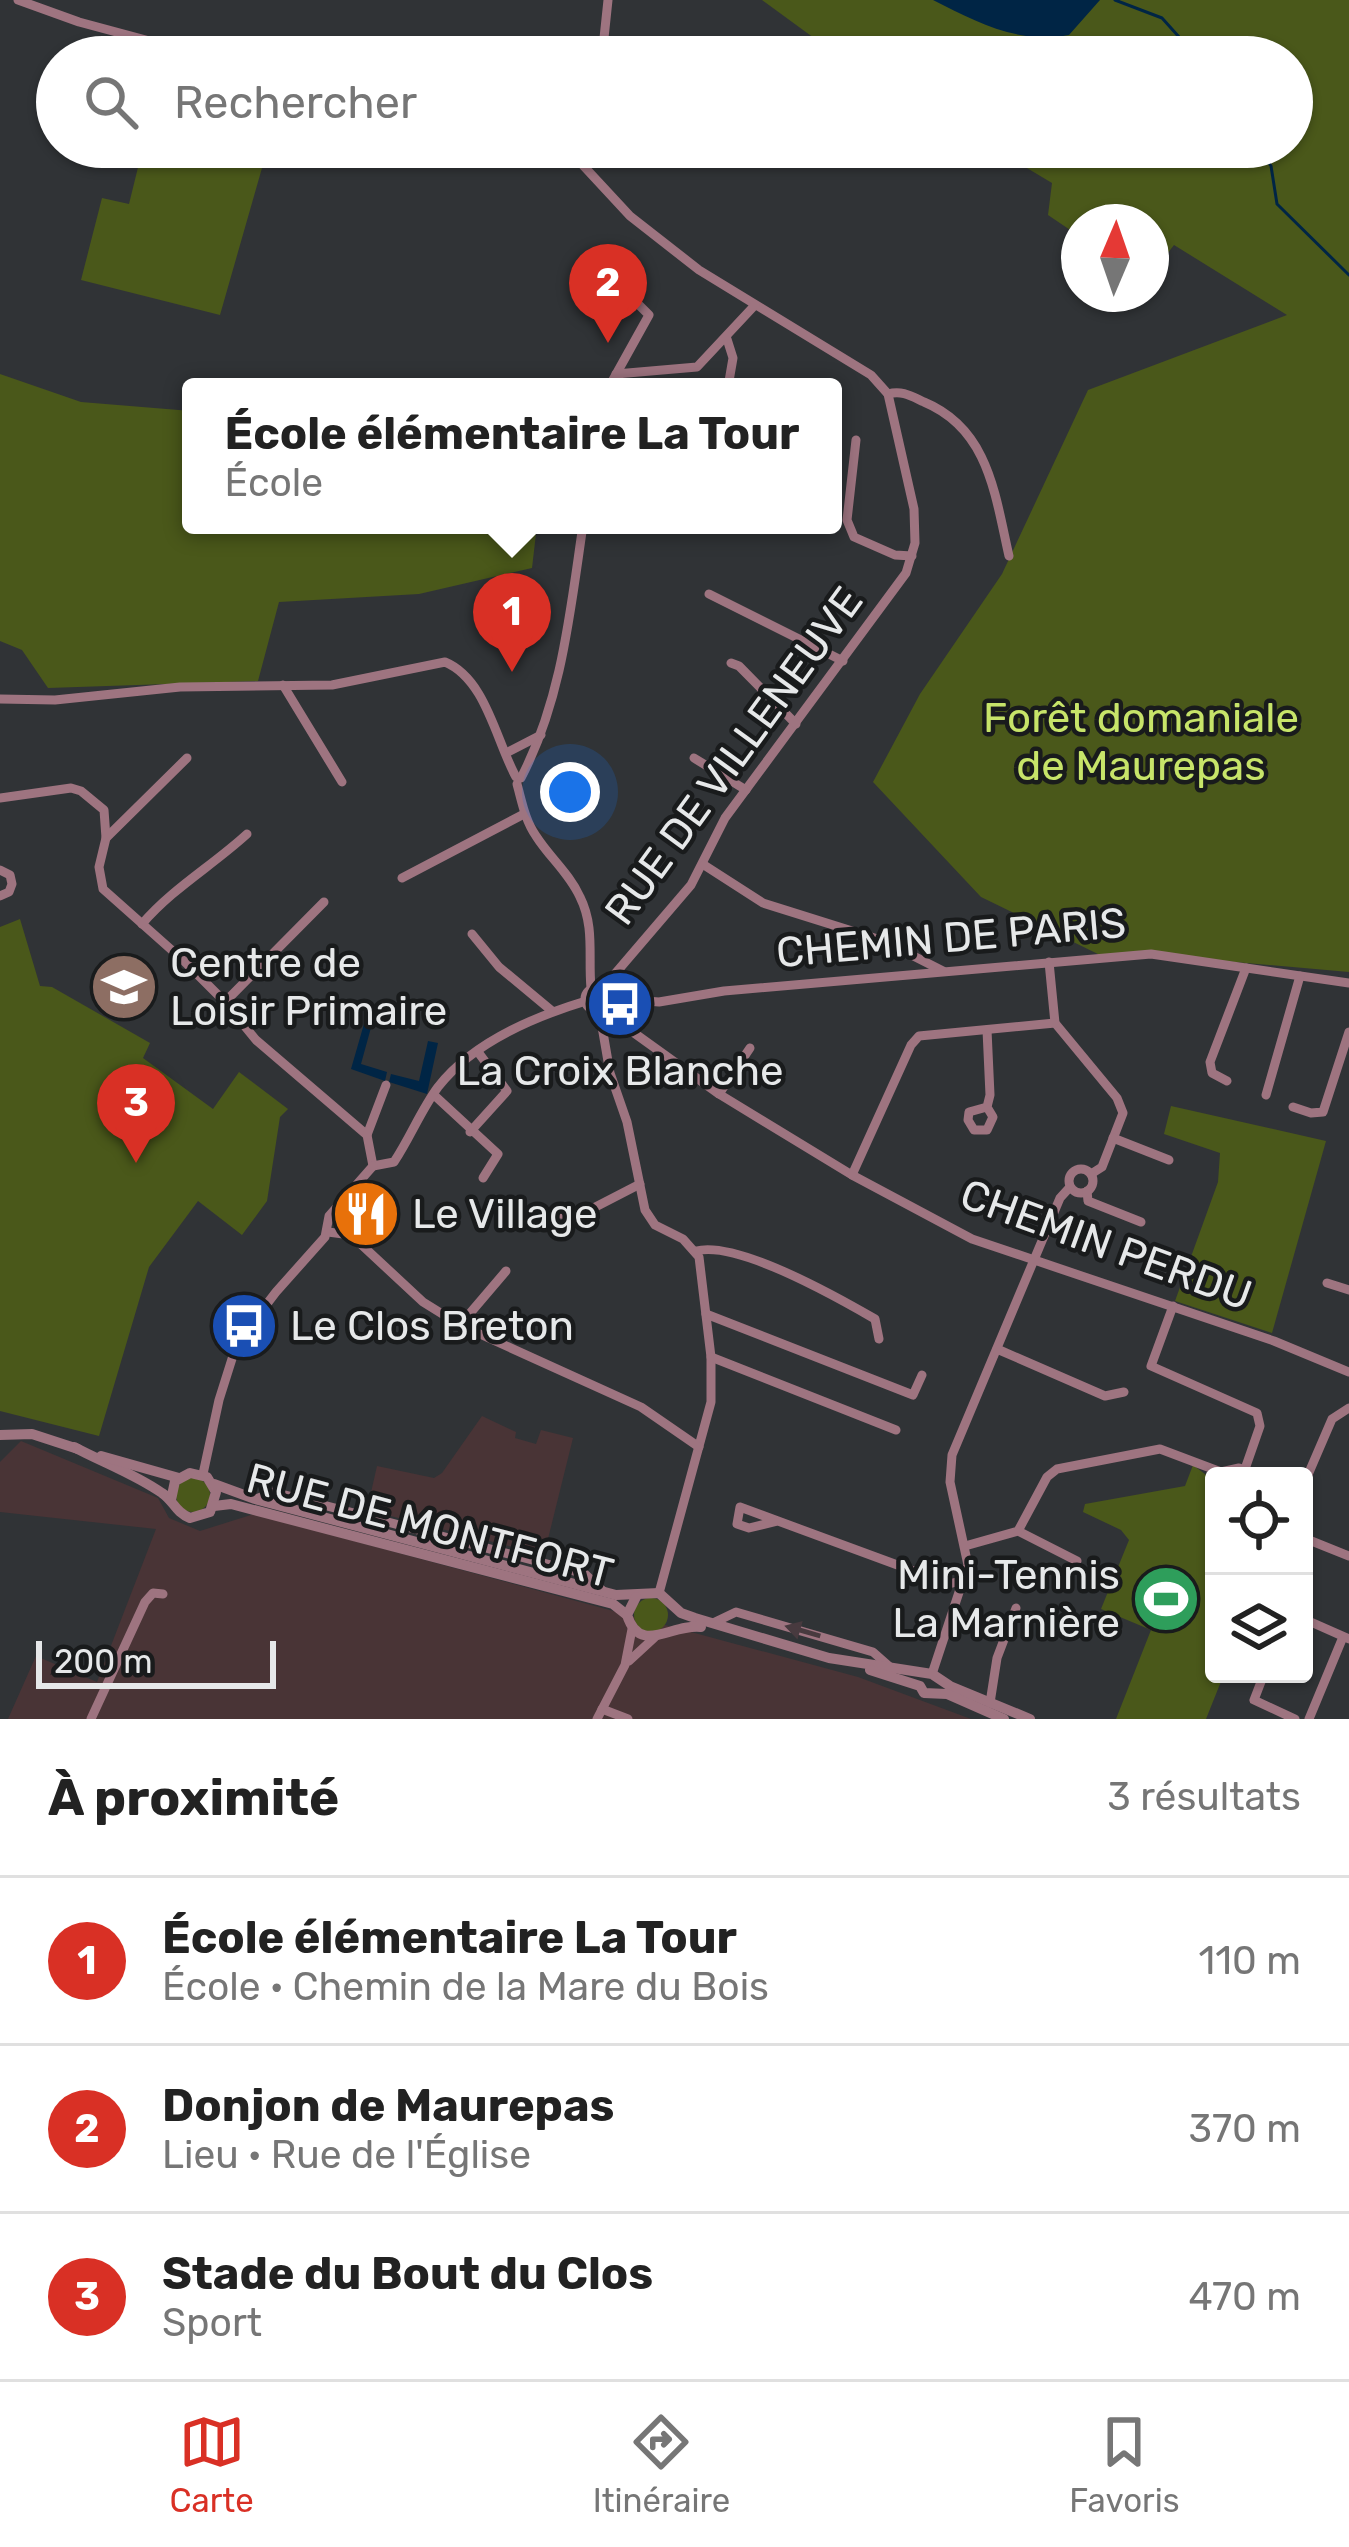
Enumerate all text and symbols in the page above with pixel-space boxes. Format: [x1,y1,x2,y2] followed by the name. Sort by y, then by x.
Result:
[36,36,1313,168] search box
[78,69,144,135] icon: search
[174,76,417,129] text: Rechercher
[1061,204,1169,312] north arrow
[569,244,647,343] pin: 2
[182,378,842,534] popup
[225,407,799,460] text: École élémentaire La Tour
[225,460,323,506] text: École
[473,573,551,672] pin: 1
[595,577,873,935] street label: RUE DE VILLENEUVE
[983,693,1299,791] park label: Forêt domaniale de Maurepas
[540,762,600,822] your location
[774,898,1128,978] street label: CHEMIN DE PARIS
[170,938,447,1036] place label: Centre de Loisir Primaire
[89,952,159,1022] school or university icon: Centre de Loisir Primaire
[585,969,655,1039] bus stop icon: La Croix Blanche
[456,1046,784,1096] place label: La Croix Blanche
[97,1064,175,1163] pin: 3
[954,1169,1258,1321] street label: CHEMIN PERDU
[331,1179,401,1249] restaurant icon: Le Village
[412,1189,598,1239] place label: Le Village
[209,1291,279,1361] bus stop icon: Le Clos Breton
[290,1301,574,1351] place label: Le Clos Breton
[242,1453,618,1599] street label: RUE DE MONTFORT
[1205,1467,1313,1683] map controls
[1205,1467,1313,1575] button: locate
[892,1550,1120,1648] place label: Mini-Tennis La Marnière
[1131,1564,1201,1634] sports icon: Mini-Tennis La Marnière
[1205,1575,1313,1683] button: layers
[784,1621,821,1640] one-way arrow
[36,1635,276,1688] scale bar
[54,1642,153,1681] text: 200 m
[48,1767,339,1828] text: À proximité
[1107,1774,1301,1820] text: 3 résultats
[162,1911,737,1964] text: École élémentaire La Tour
[77,1938,97,1984] text: 1
[1199,1938,1301,1984] text: 110 m
[162,1964,769,2010] text: École · Chemin de la Mare du Bois
[162,2079,614,2132] text: Donjon de Maurepas
[74,2106,100,2152] text: 2
[1189,2106,1301,2152] text: 370 m
[162,2132,531,2178] text: Lieu · Rue de l'Église
[162,2247,653,2300] text: Stade du Bout du Clos
[74,2274,100,2320] text: 3
[1188,2274,1301,2320] text: 470 m
[162,2300,262,2346] text: Sport
[170,2409,254,2520] tab: Carte
[593,2409,730,2520] tab: Itinéraire
[1069,2409,1179,2520] tab: Favoris

